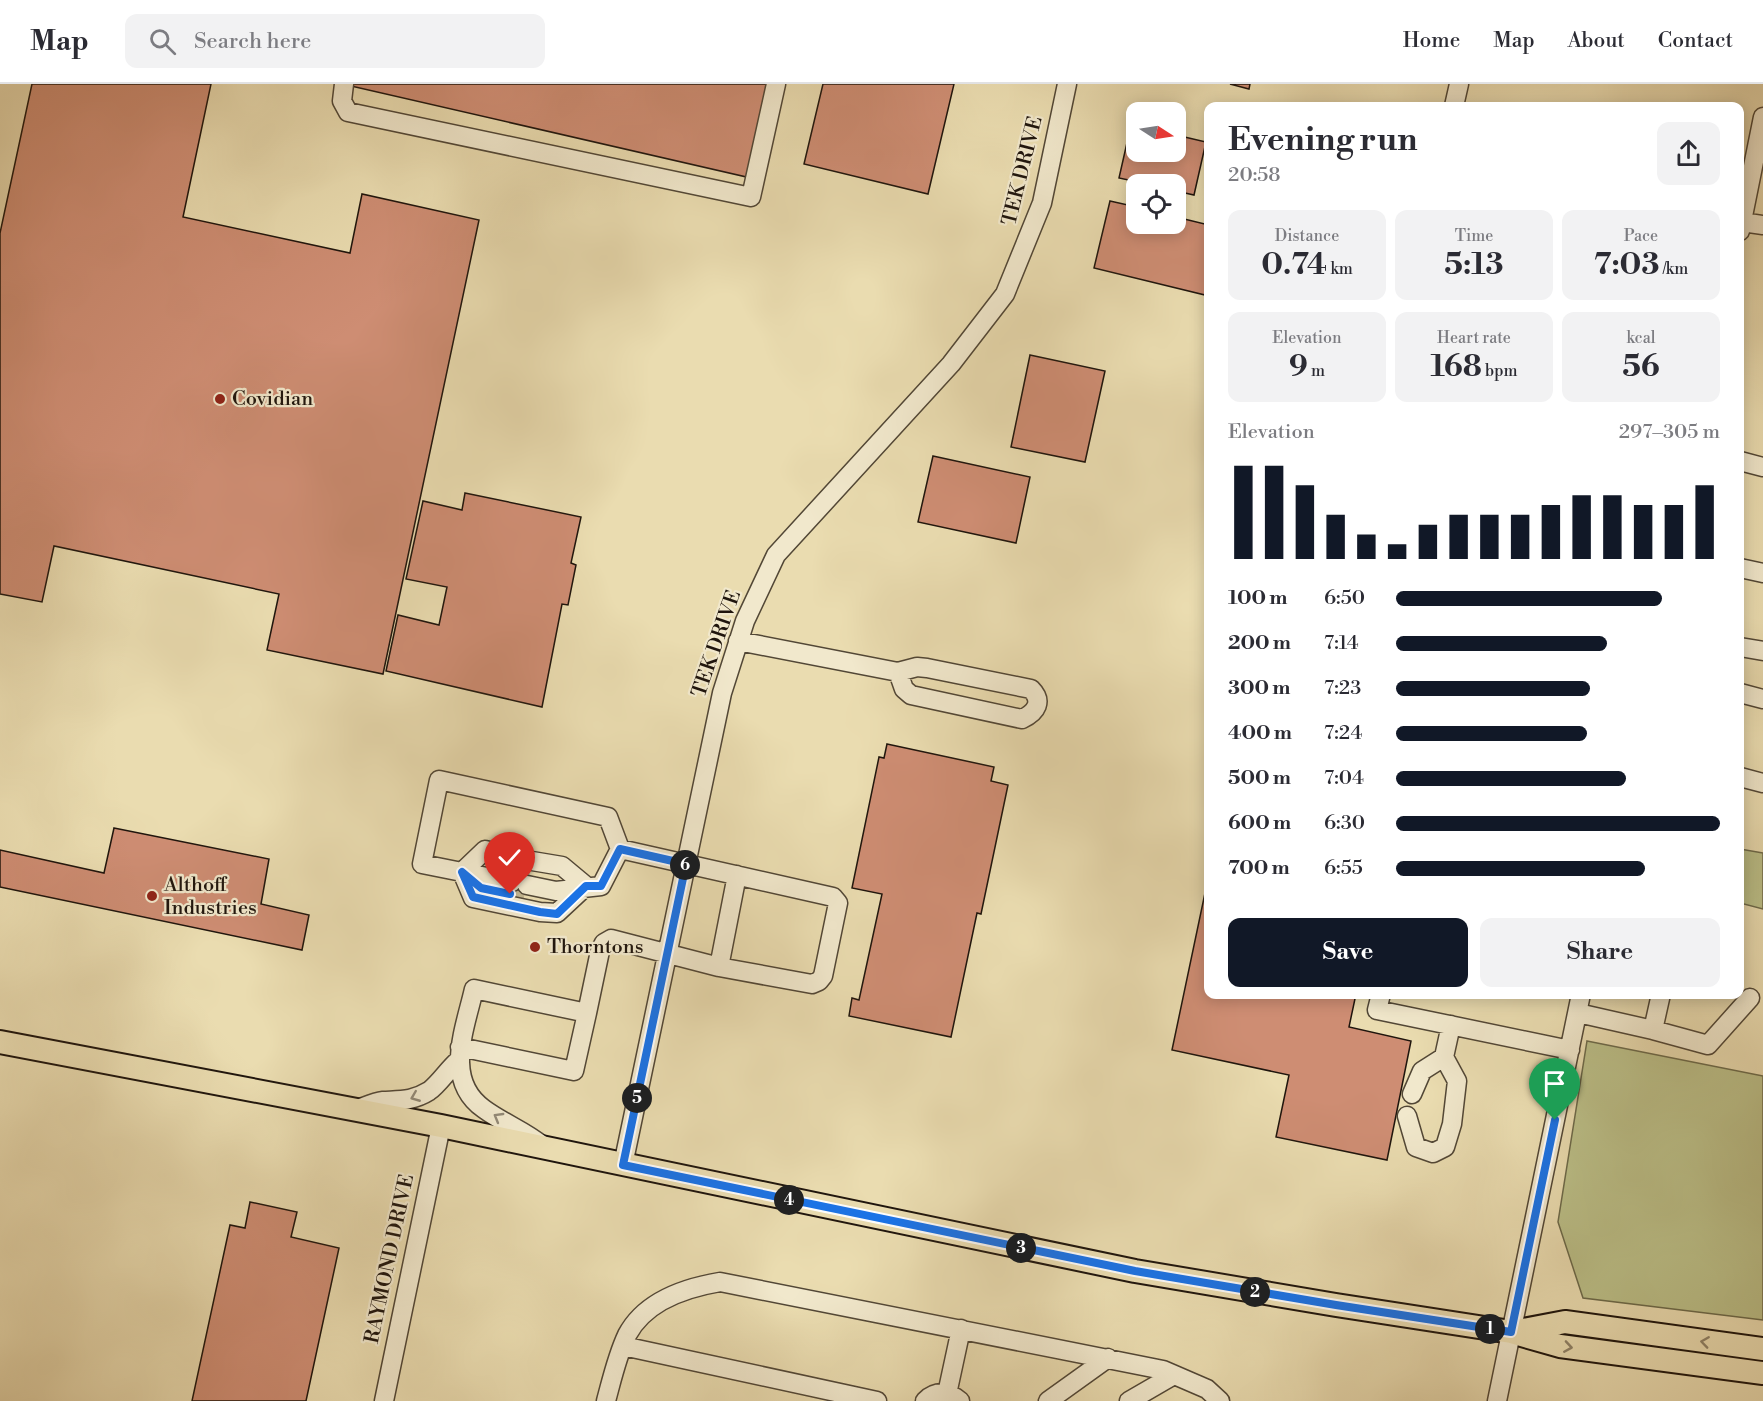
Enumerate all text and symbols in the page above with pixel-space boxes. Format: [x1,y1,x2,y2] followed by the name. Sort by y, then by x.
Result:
[125,14,545,68] search box
[30,24,89,59] text: Map
[146,25,179,58] icon: search
[194,28,311,55] text: Search here
[1403,28,1460,54] text: Home
[1493,28,1535,54] text: Map
[1568,28,1625,54] text: About
[1658,28,1733,54] text: Contact
[1126,102,1186,162] north arrow
[1126,102,1186,234] map controls
[997,114,1049,228] street label: TEK DRIVE
[1228,120,1417,161] text: Evening run
[1657,122,1720,185] button: share
[1228,163,1280,188] text: 20:58
[1126,174,1186,234] button: locate
[1275,226,1339,246] text: Distance
[1455,226,1493,246] text: Time
[1624,226,1658,246] text: Pace
[1261,246,1327,284] text: 0.74
[1444,246,1504,284] text: 5:13
[1594,246,1659,284] text: 7:03
[1327,259,1353,279] text: km
[1659,259,1688,279] text: /km
[1272,328,1342,348] text: Elevation
[1437,328,1511,348] text: Heart rate
[1626,328,1656,348] text: kcal
[1289,348,1308,386] text: 9
[1430,348,1482,386] text: 168
[1622,348,1660,386] text: 56
[1308,361,1325,381] text: m
[1482,361,1518,381] text: bpm
[232,387,313,412] place label: Covidian
[213,392,227,406] marker: Covidian
[1228,420,1315,445] text: Elevation
[1619,420,1720,445] text: 297–305 m
[1228,586,1287,611] text: 100 m
[1324,586,1365,611] text: 6:50
[687,587,747,701] street label: TEK DRIVE
[1228,631,1291,656] text: 200 m
[1324,631,1359,656] text: 7:14
[1228,676,1291,701] text: 300 m
[1324,676,1361,701] text: 7:23
[1228,721,1292,746] text: 400 m
[1324,721,1362,746] text: 7:24
[1228,766,1291,791] text: 500 m
[1324,766,1364,791] text: 7:04
[1228,811,1291,836] text: 600 m
[1324,811,1365,836] text: 6:30
[484,832,535,894] pin
[493,841,526,874] icon: check
[670,850,700,880] pin: 6
[680,855,690,875] text: 6
[1228,856,1290,881] text: 700 m
[1324,856,1363,881] text: 6:55
[163,873,257,921] place label: Althoff Industries
[145,889,159,903] marker: Althoff Industries
[1228,918,1468,987] button: Save
[1480,918,1720,987] button: Share
[547,935,644,960] place label: Thorntons
[528,940,542,954] marker: Thorntons
[1529,1058,1580,1120] pin
[1538,1067,1571,1100] icon: arrive
[622,1083,652,1113] pin: 5
[632,1088,642,1108] text: 5
[410,1090,421,1102] one-way arrow
[494,1113,504,1124] one-way arrow
[360,1172,420,1346] street label: RAYMOND DRIVE
[774,1185,804,1215] pin: 4
[784,1190,794,1210] text: 4
[1006,1233,1036,1263] pin: 3
[1016,1238,1026,1258] text: 3
[1240,1277,1270,1307] pin: 2
[1250,1282,1260,1302] text: 2
[1475,1314,1505,1344] pin: 1
[1486,1319,1494,1339] text: 1
[1700,1336,1710,1348] one-way arrow
[1563,1340,1572,1352] one-way arrow

